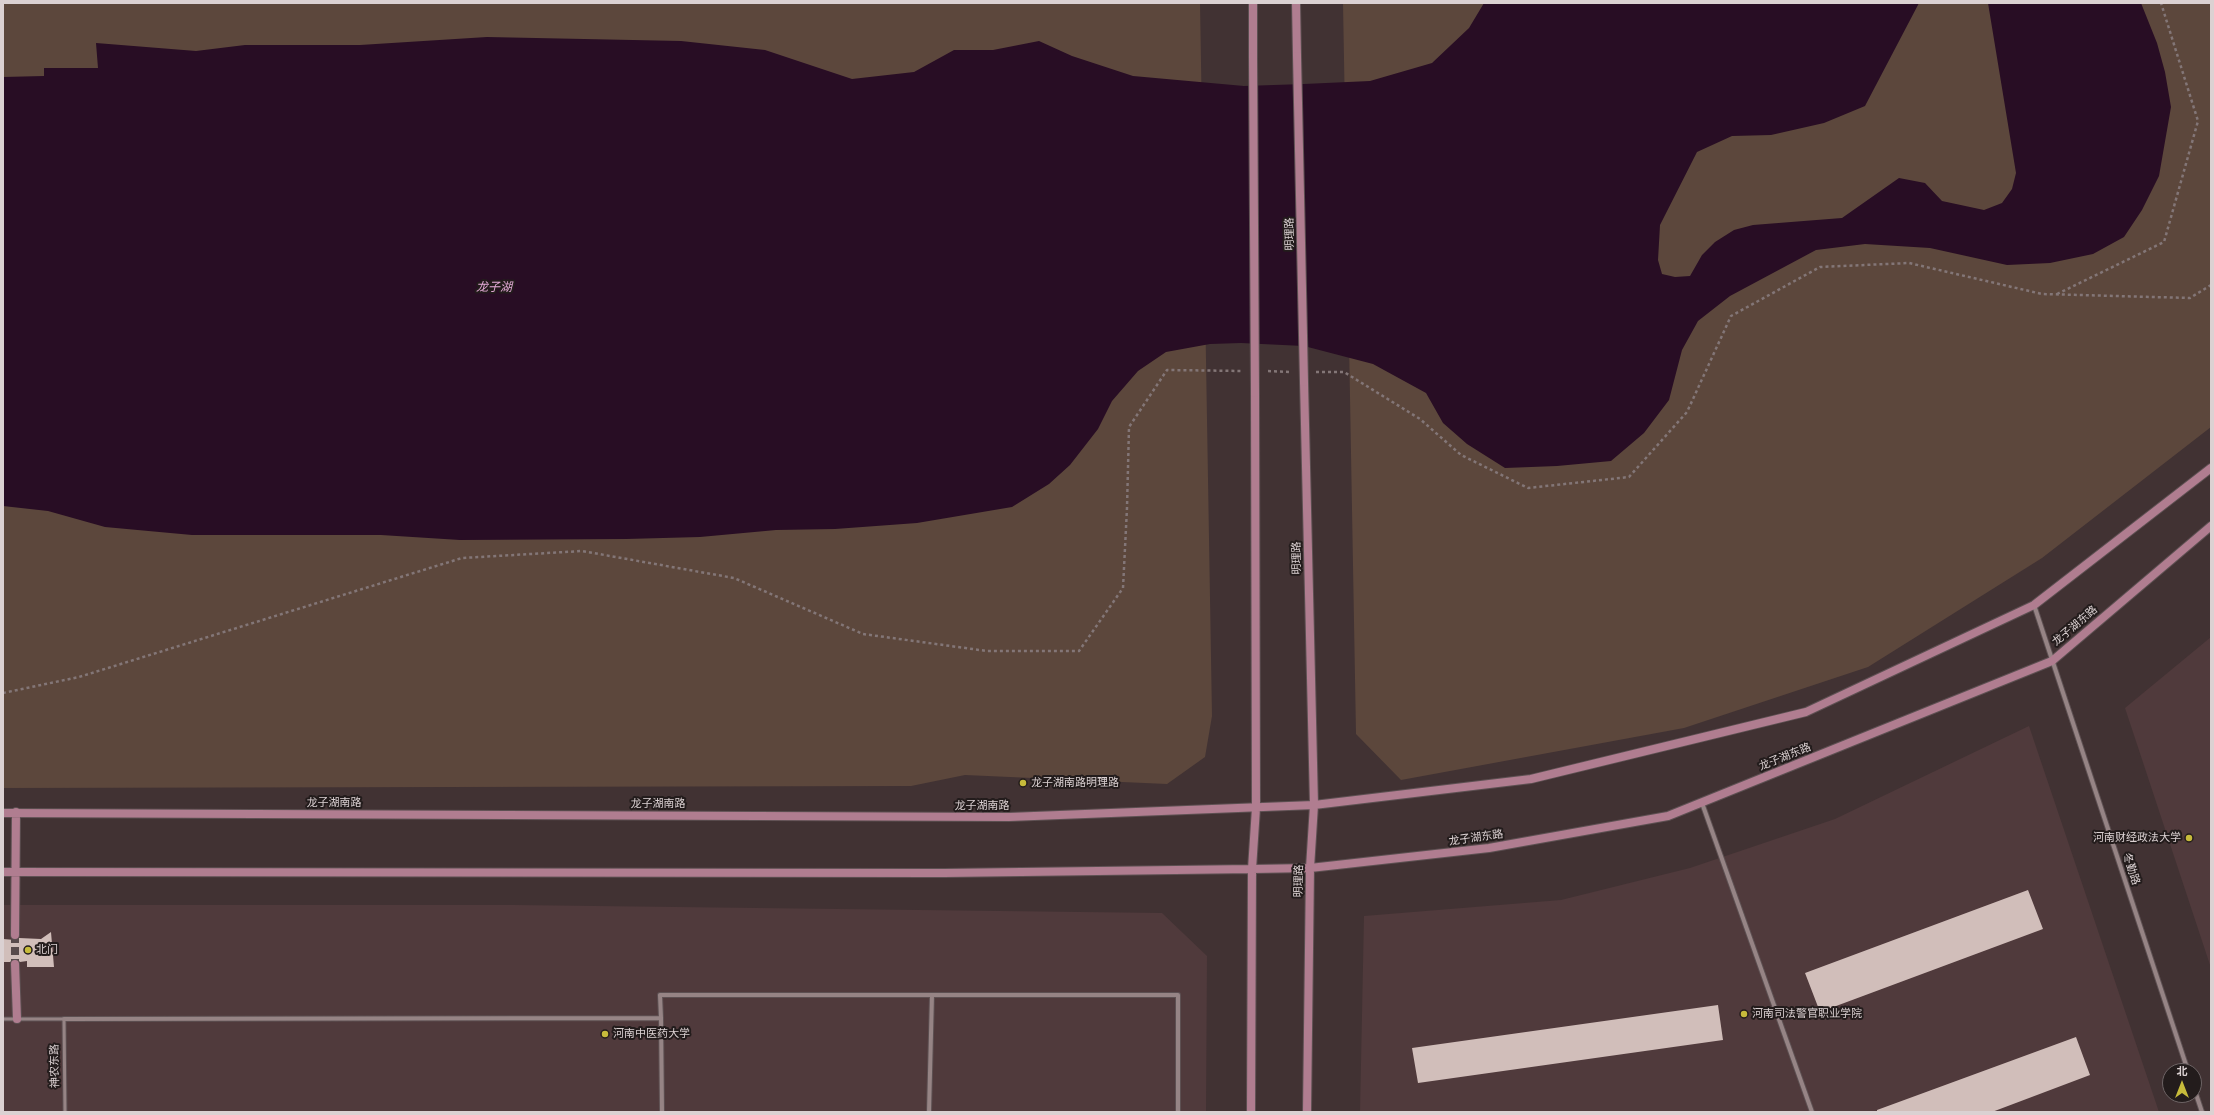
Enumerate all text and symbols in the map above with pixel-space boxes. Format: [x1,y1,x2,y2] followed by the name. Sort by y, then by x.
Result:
[1283,217,1297,251] street label: 明理路
[476,281,512,295] water label: 龙子湖
[1290,541,1304,575] street label: 明理路
[2050,603,2100,649] street label: 龙子湖东路
[1757,741,1813,773] street label: 龙子湖东路
[1031,776,1119,790] place label: 龙子湖南路明理路
[1018,778,1028,788] marker: 龙子湖南路明理路
[307,796,361,810] street label: 龙子湖南路
[631,797,685,811] street label: 龙子湖南路
[955,799,1009,813] street label: 龙子湖南路
[1448,828,1504,848] street label: 龙子湖东路
[2093,831,2181,845] place label: 河南财经政法大学
[2184,833,2194,843] marker: 河南财经政法大学
[2120,851,2142,887] street label: 冬勤路
[1292,864,1306,898] street label: 明理路
[36,943,58,957] place label: 北门
[23,945,33,955] marker: 北门
[1752,1007,1862,1021] place label: 河南司法警官职业学院
[1739,1009,1749,1019] marker: 河南司法警官职业学院
[613,1027,690,1041] place label: 河南中医药大学
[600,1029,610,1039] marker: 河南中医药大学
[48,1044,62,1088] street label: 神农东路
[2162,1063,2202,1103] north arrow
[2177,1065,2188,1078] text: 北

